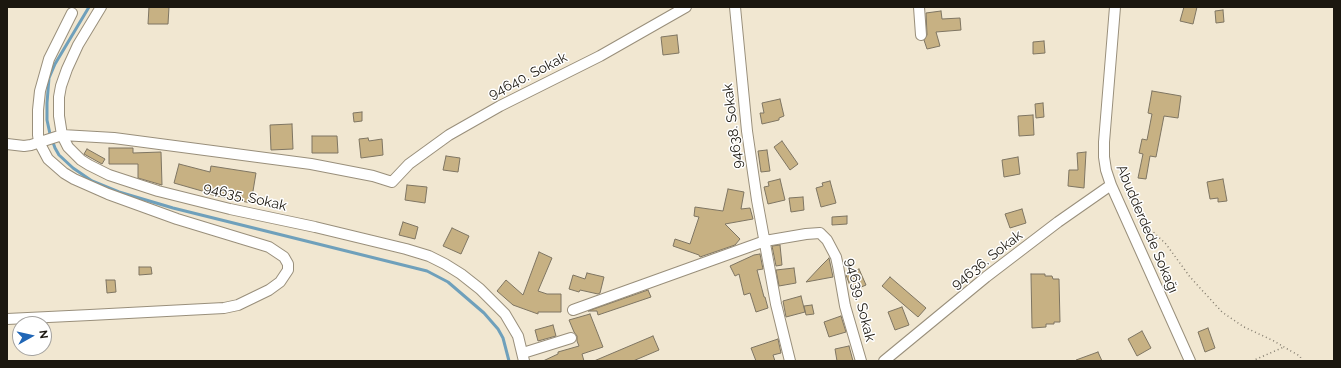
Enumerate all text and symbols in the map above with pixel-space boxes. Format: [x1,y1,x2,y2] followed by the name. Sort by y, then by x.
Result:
[486,49,570,103] street label: 94640. Sokak
[719,83,747,169] street label: 94638. Sokak
[1112,162,1182,296] street label: Abudderdede Sokağı
[202,179,288,215] street label: 94635. Sokak
[948,227,1026,293] street label: 94636. Sokak
[842,257,878,343] street label: 94639. Sokak
[12,316,52,356] north arrow
[36,329,50,339] text: N

